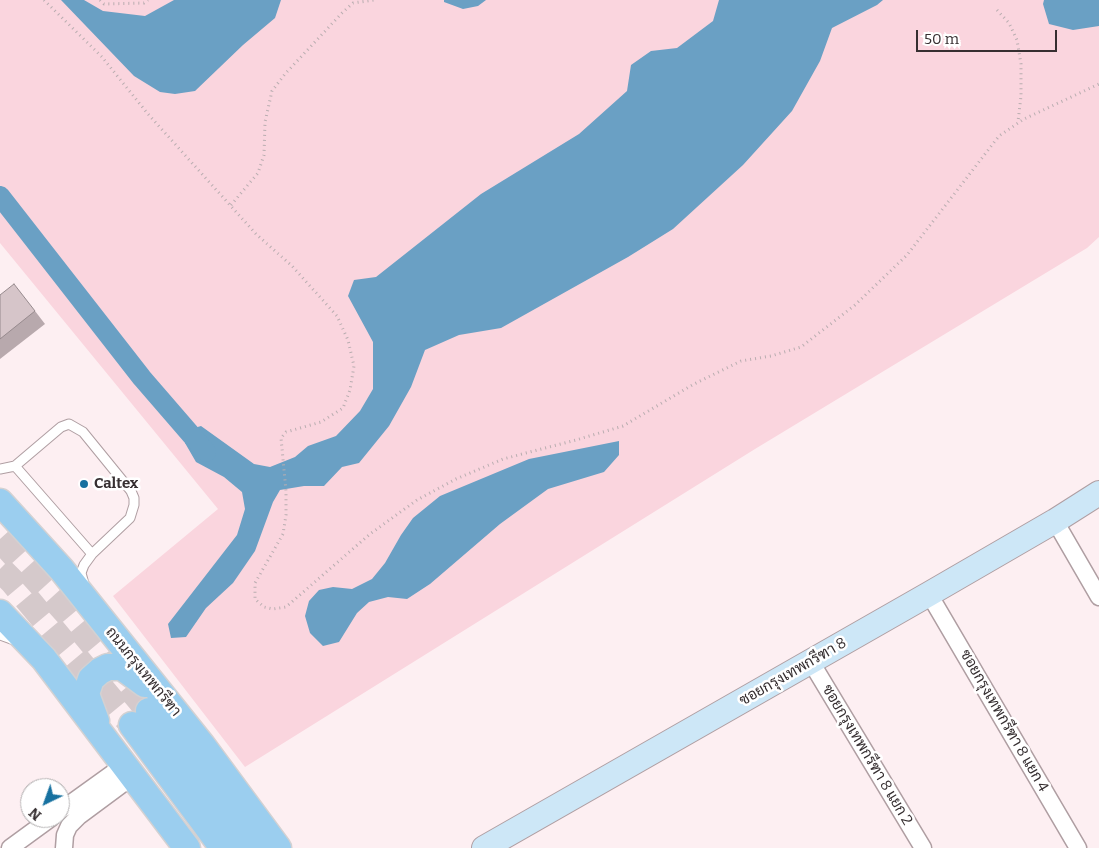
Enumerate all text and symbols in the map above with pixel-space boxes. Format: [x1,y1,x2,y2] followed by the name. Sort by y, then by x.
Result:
[919,20,1060,52] scale bar
[924,30,959,48] text: 50 m
[94,475,138,493] place label: Caltex
[78,478,90,490] marker: Caltex
[102,624,184,720] street label: ถนนกรุงเทพกรีฑา
[736,634,850,710] street label: ซอยกรุงเทพกรีฑา 8
[956,647,1052,795] street label: ซอยกรุงเทพกรีฑา 8 แยก 4
[818,682,916,828] street label: ซอยกรุงเทพกรีฑา 8 แยก 2
[20,778,70,828] north arrow
[26,804,45,824] text: N

